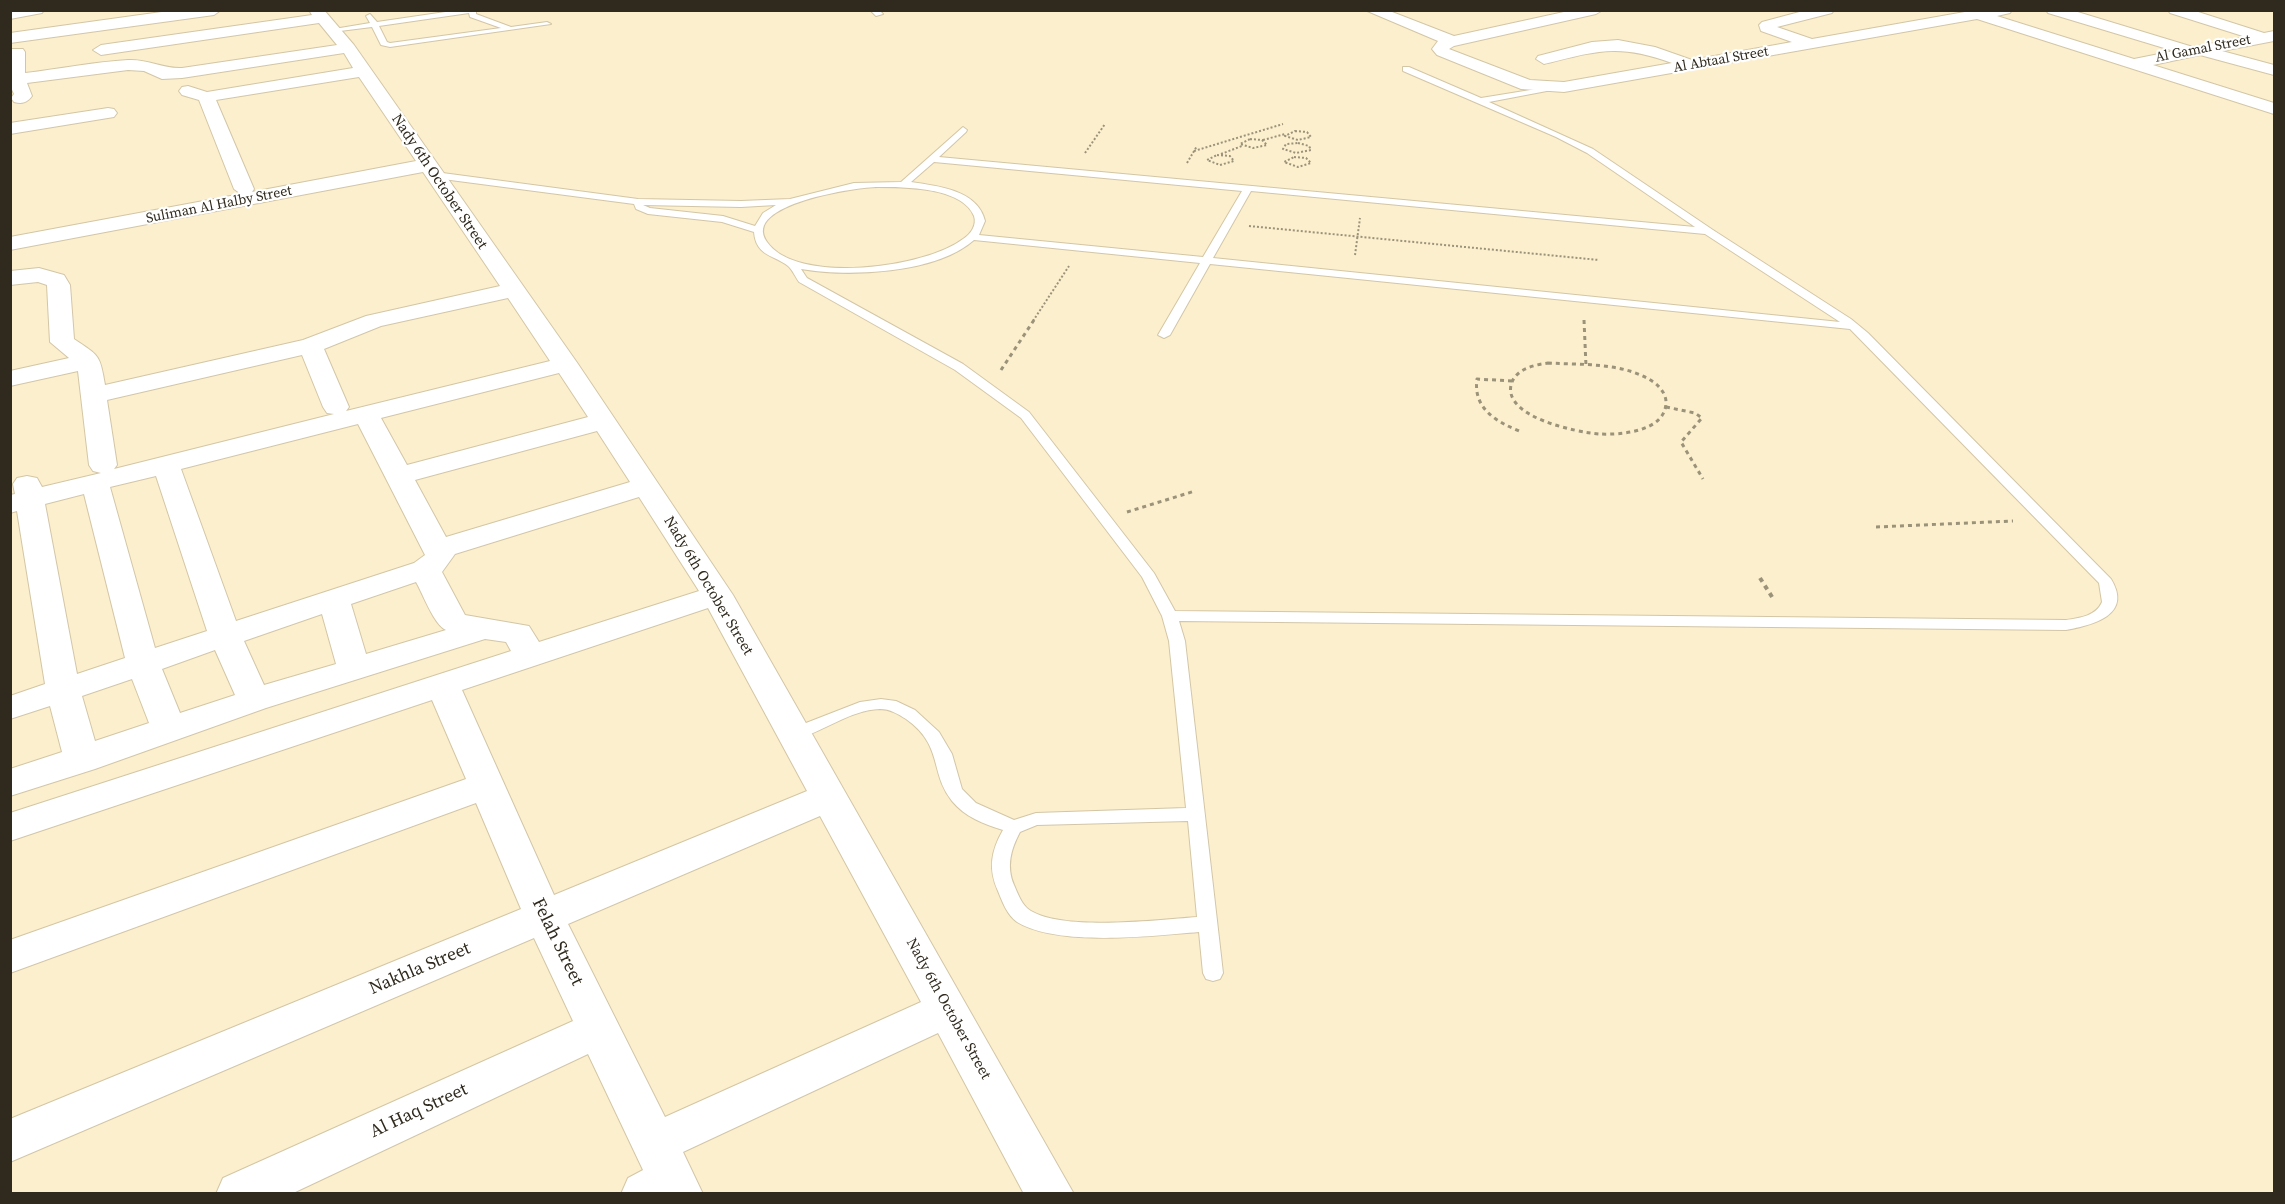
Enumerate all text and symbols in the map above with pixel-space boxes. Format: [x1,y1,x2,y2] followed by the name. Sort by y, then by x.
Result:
[2154,32,2252,66] street label: Al Gamal Street
[1672,43,1770,77] street label: Al Abtaal Street
[387,111,491,253] street label: Nady 6th October Street
[145,183,293,227] street label: Suliman Al Halby Street
[659,513,757,659] street label: Nady 6th October Street
[527,895,587,989] street label: Felah Street
[902,935,994,1083] street label: Nady 6th October Street
[366,938,474,1000] street label: Nakhla Street
[367,1079,471,1143] street label: Al Haq Street

